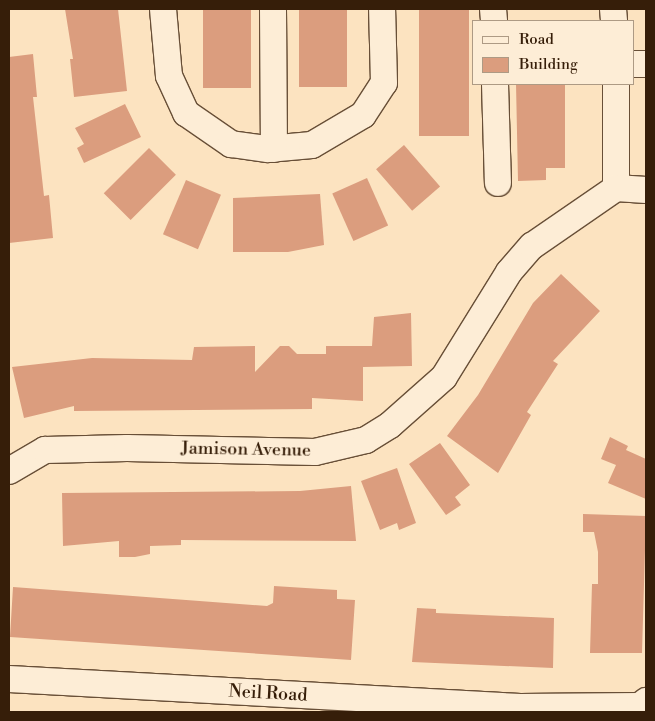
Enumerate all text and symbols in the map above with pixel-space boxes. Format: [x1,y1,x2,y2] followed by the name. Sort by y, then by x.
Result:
[472,20,635,85] legend
[519,30,554,49] text: Road
[519,55,578,74] text: Building
[181,438,311,462] street label: Jamison Avenue
[228,681,308,707] street label: Neil Road

